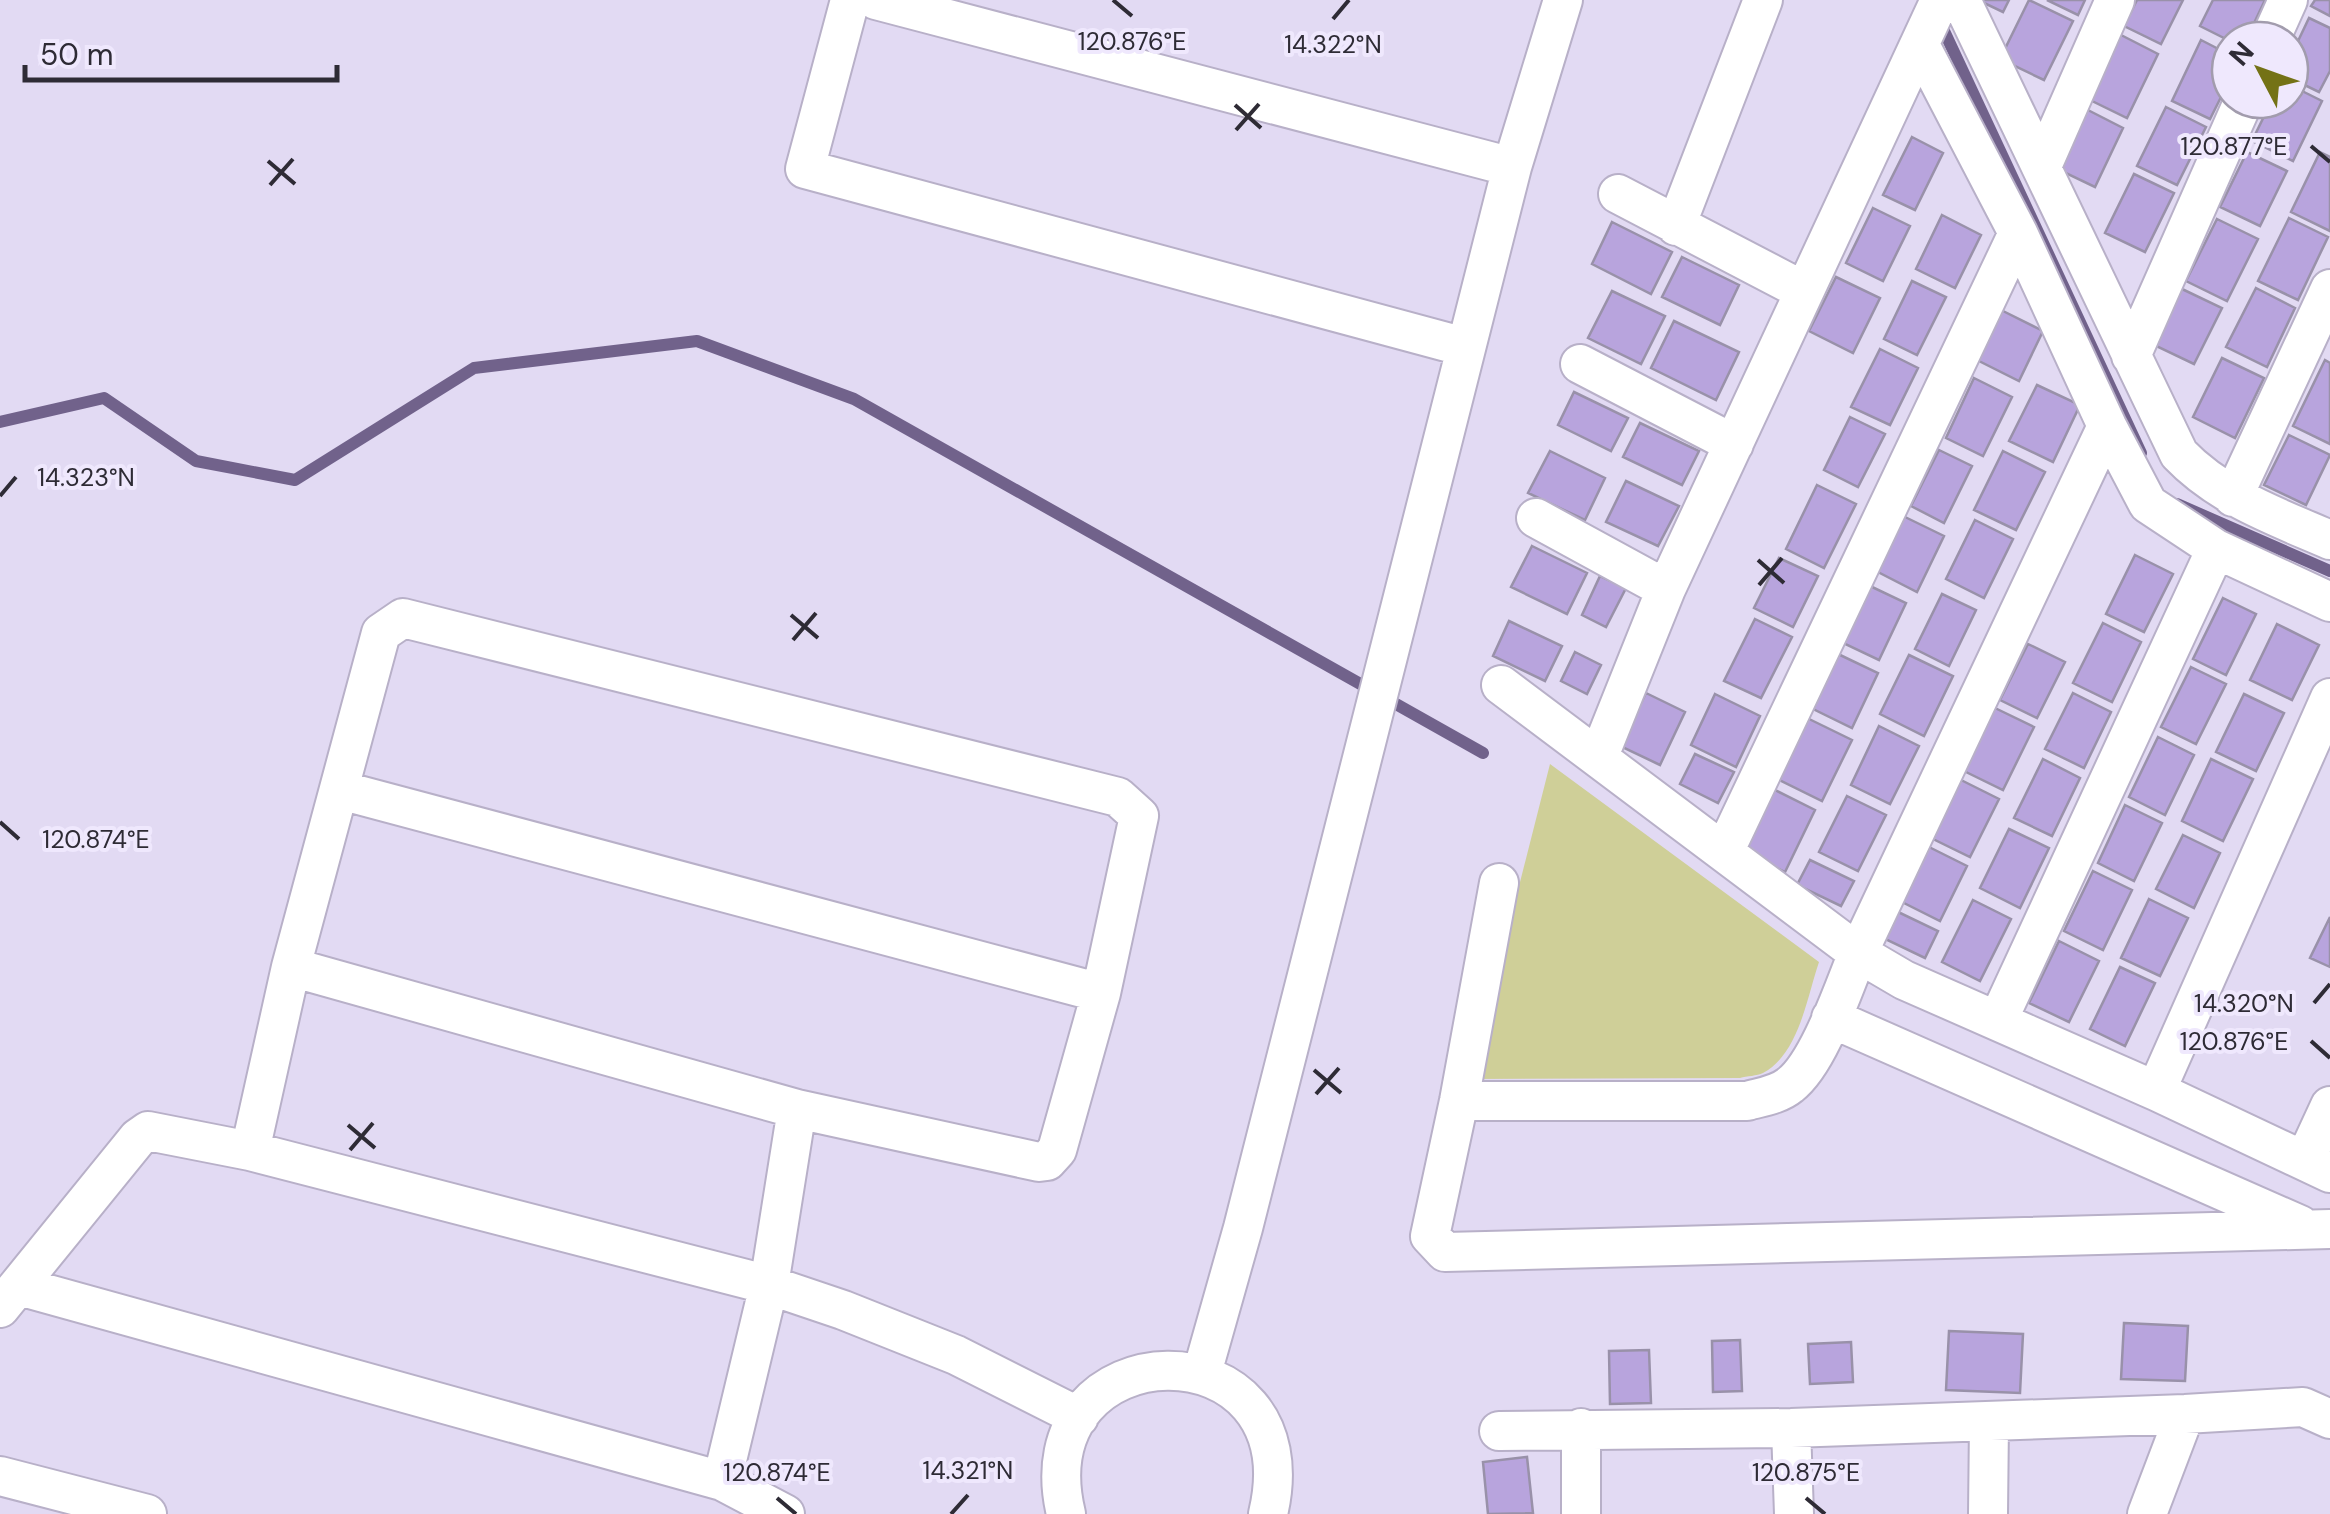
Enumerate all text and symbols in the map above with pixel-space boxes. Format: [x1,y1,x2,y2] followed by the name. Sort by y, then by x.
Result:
[25,20,338,82] scale bar
[2210,20,2310,120] north arrow
[1078,25,1186,58] text: 120.876°E
[1284,28,1382,61] text: 14.322°N
[2221,34,2262,74] text: N
[40,35,114,74] text: 50 m
[2181,130,2287,163] text: 120.877°E
[37,461,135,494] text: 14.323°N
[42,823,150,856] text: 120.874°E
[2194,987,2294,1020] text: 14.320°N
[2180,1025,2288,1058] text: 120.876°E
[923,1454,1013,1487] text: 14.321°N
[723,1456,831,1489] text: 120.874°E
[1752,1456,1860,1489] text: 120.875°E

